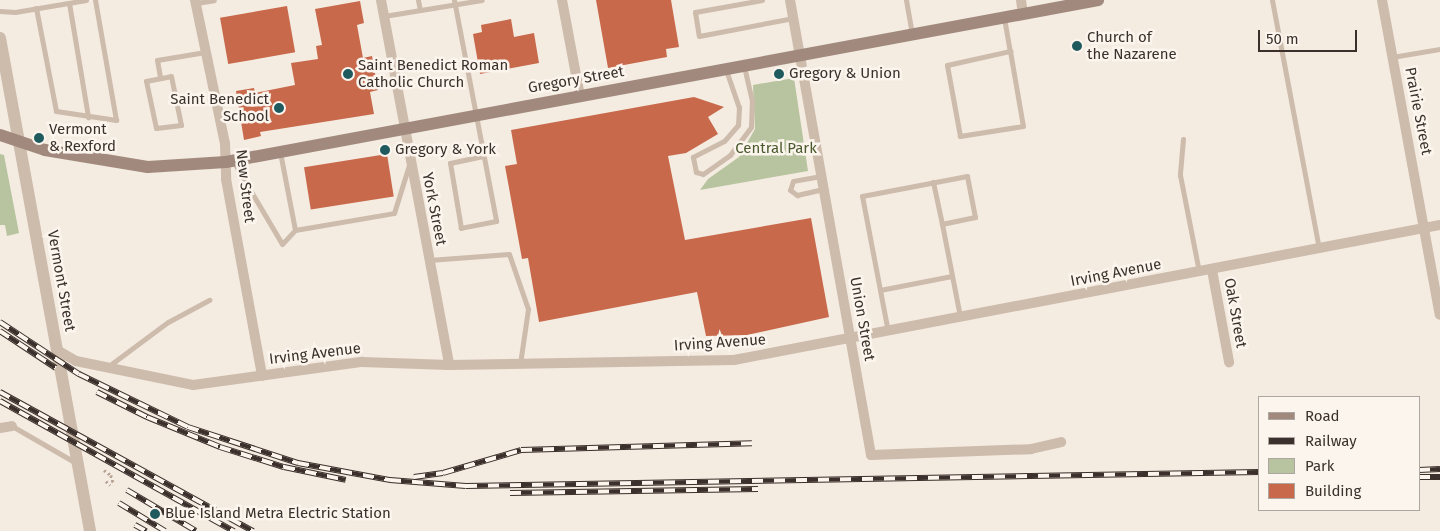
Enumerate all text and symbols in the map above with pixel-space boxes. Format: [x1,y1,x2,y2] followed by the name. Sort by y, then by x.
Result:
[1260,20,1359,52] scale bar
[1087,28,1177,63] place label: Church of the Nazarene
[1266,30,1299,48] text: 50 m
[1071,40,1083,52] marker: Church of the Nazarene
[358,56,508,91] place label: Saint Benedict Roman Catholic Church
[527,63,625,97] street label: Gregory Street
[789,65,901,83] place label: Gregory & Union
[1401,66,1435,156] street label: Prairie Street
[342,68,354,80] marker: Saint Benedict Roman Catholic Church
[773,68,785,80] marker: Gregory & Union
[170,90,269,125] place label: Saint Benedict School
[273,102,285,114] marker: Saint Benedict School
[49,120,116,155] place label: Vermont & Rexford
[33,132,45,144] marker: Vermont & Rexford
[735,140,817,158] park label: Central Park
[395,141,496,159] place label: Gregory & York
[379,144,391,156] marker: Gregory & York
[232,148,258,224] street label: New Street
[418,171,450,247] street label: York Street
[43,229,79,333] street label: Vermont Street
[1069,255,1163,291] street label: Irving Avenue
[846,275,878,363] street label: Union Street
[1220,277,1250,349] street label: Oak Street
[673,331,767,355] street label: Irving Avenue
[268,339,362,369] street label: Irving Avenue
[1258,396,1420,511] legend
[1305,407,1340,425] text: Road
[1305,432,1357,450] text: Railway
[1305,457,1335,475] text: Park
[1305,482,1361,500] text: Building
[165,505,391,523] place label: Blue Island Metra Electric Station
[149,508,161,520] marker: Blue Island Metra Electric Station

